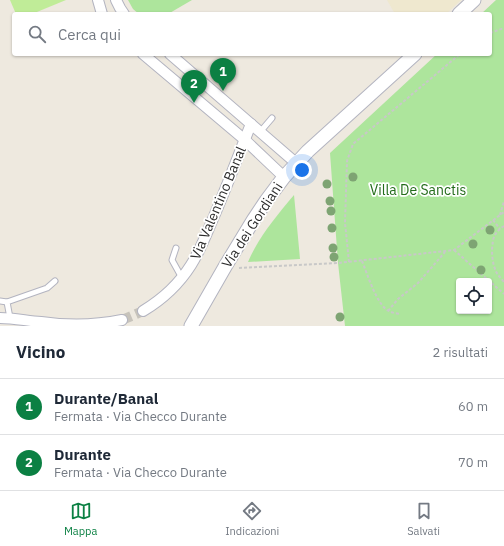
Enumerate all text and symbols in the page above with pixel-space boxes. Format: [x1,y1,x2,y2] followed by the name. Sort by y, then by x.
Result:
[12,12,492,56] search box
[26,23,48,45] icon: search
[58,25,121,44] text: Cerca qui
[210,58,236,91] pin: 1
[181,70,207,103] pin: 2
[186,144,250,262] street label: Via Valentino Banal
[292,160,312,180] your location
[218,179,286,271] street label: Via dei Gordiani
[370,181,466,199] park label: Villa De Sanctis
[456,278,492,314] map controls
[456,278,492,314] button: locate
[16,341,65,363] text: Vicino
[433,344,488,361] text: 2 risultati
[54,389,158,408] text: Durante/Banal
[25,398,33,415] text: 1
[458,398,488,415] text: 60 m
[54,408,227,425] text: Fermata · Via Checco Durante
[54,445,111,464] text: Durante
[25,454,33,471] text: 2
[458,454,488,471] text: 70 m
[54,464,227,481] text: Fermata · Via Checco Durante
[64,500,97,538] tab: Mappa
[225,500,279,538] tab: Indicazioni
[407,500,440,538] tab: Salvati

